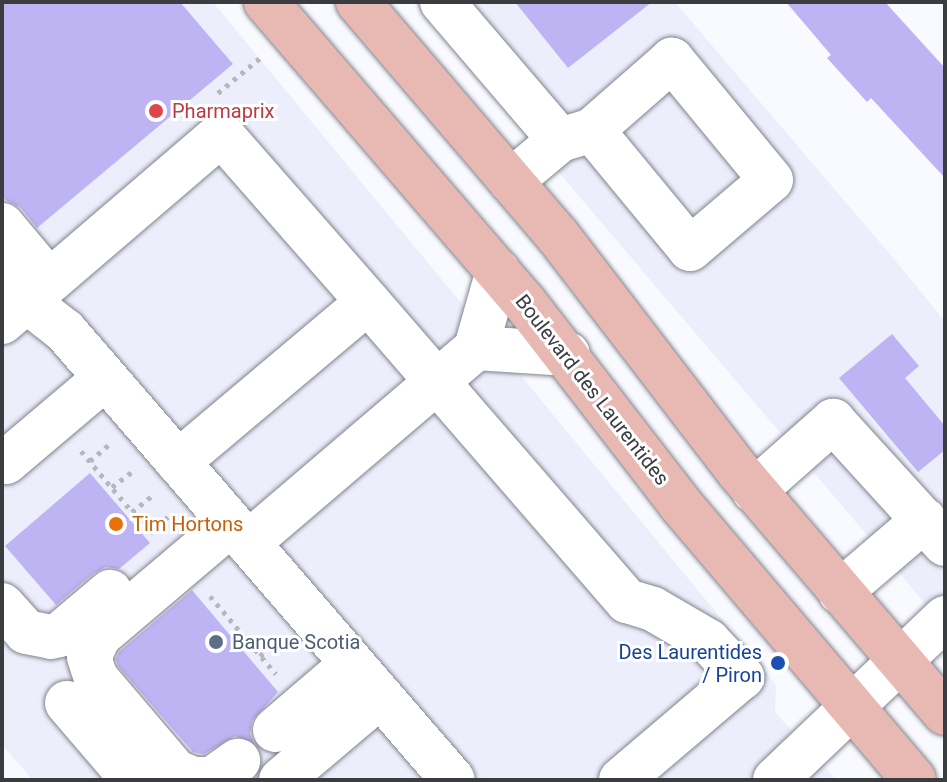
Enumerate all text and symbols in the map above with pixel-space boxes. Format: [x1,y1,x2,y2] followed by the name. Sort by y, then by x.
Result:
[172,99,274,123] place label: Pharmaprix
[147,102,165,120] marker: Pharmaprix
[510,290,674,490] street label: Boulevard des Laurentides
[132,512,243,536] place label: Tim Hortons
[107,515,125,533] marker: Tim Hortons
[232,630,360,654] place label: Banque Scotia
[207,633,225,651] marker: Banque Scotia
[618,640,762,687] place label: Des Laurentides / Piron
[769,654,787,672] marker: Des Laurentides / Piron

